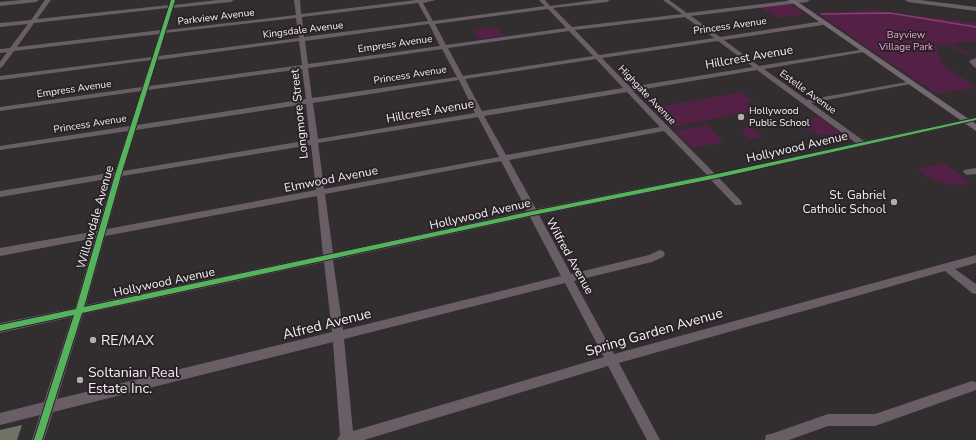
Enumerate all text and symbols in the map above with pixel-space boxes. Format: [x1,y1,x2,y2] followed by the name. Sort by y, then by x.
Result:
[177,5,255,29] street label: Parkview Avenue
[692,14,768,38] street label: Princess Avenue
[262,18,344,42] street label: Kingsdale Avenue
[878,28,934,54] park label: Bayview Village Park
[357,32,433,56] street label: Empress Avenue
[704,41,794,73] street label: Hillcrest Avenue
[372,62,448,88] street label: Princess Avenue
[615,62,679,128] street label: Highgate Avenue
[286,67,312,160] street label: Longmore Street
[777,67,839,117] street label: Estelle Avenue
[36,77,112,101] street label: Empress Avenue
[385,95,475,127] street label: Hillcrest Avenue
[749,104,810,130] place label: Hollywood Public School
[52,111,128,137] street label: Princess Avenue
[736,112,746,122] marker: Hollywood Public School
[745,128,849,166] street label: Hollywood Avenue
[283,162,379,196] street label: Elmwood Avenue
[73,163,117,271] street label: Willowdale Avenue
[802,187,886,217] place label: St. Gabriel Catholic School
[428,195,532,233] street label: Hollywood Avenue
[889,197,899,207] marker: St. Gabriel Catholic School
[542,215,598,297] street label: Wilfred Avenue
[112,263,216,301] street label: Hollywood Avenue
[583,303,725,361] street label: Spring Garden Avenue
[281,304,373,344] street label: Alfred Avenue
[101,331,154,350] place label: RE/MAX
[88,335,98,345] marker: RE/MAX
[88,363,180,398] place label: Soltanian Real Estate Inc.
[75,375,85,385] marker: Soltanian Real Estate Inc.

